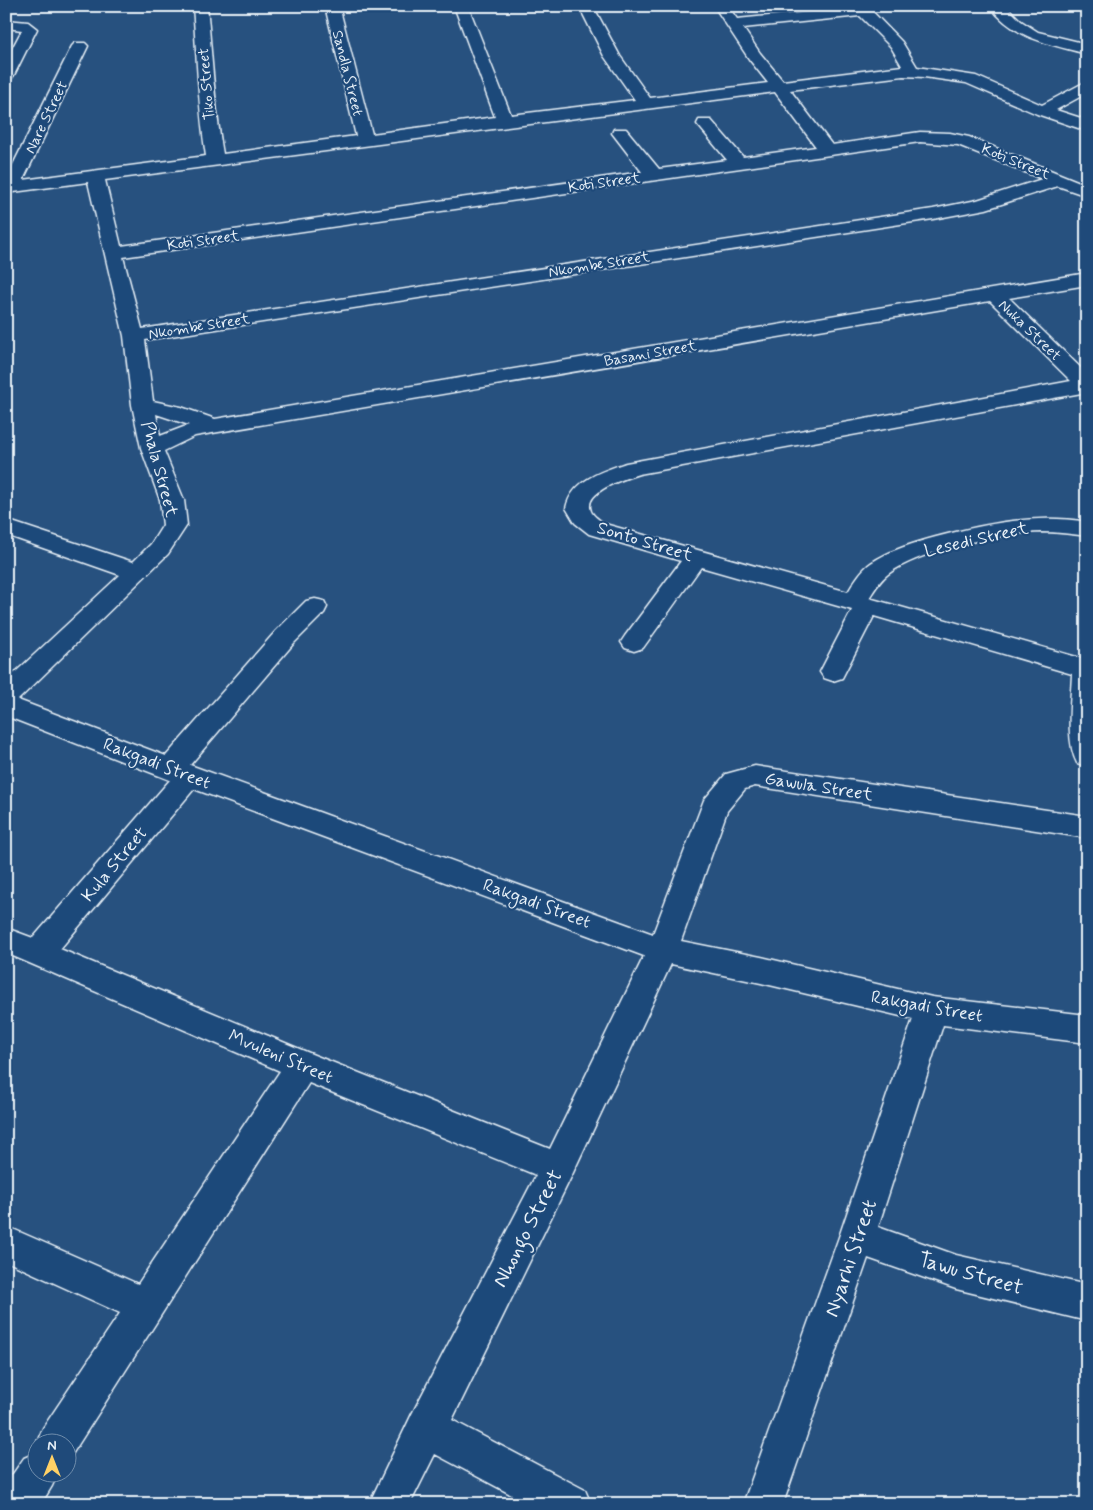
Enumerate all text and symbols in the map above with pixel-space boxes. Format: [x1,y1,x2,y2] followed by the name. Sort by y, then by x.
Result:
[327,28,367,119] street label: Sandla Street
[194,47,220,121] street label: Tiko Street
[21,78,73,157] street label: Nare Street
[978,139,1053,185] street label: Koti Street
[567,168,642,198] street label: Koti Street
[166,226,241,256] street label: Koti Street
[547,247,651,283] street label: Nkombe Street
[993,296,1065,366] street label: Nuka Street
[147,309,251,345] street label: Nkombe Street
[602,336,698,372] street label: Basani Street
[135,419,183,520] street label: Phala Street
[594,516,696,568] street label: Sonto Street
[922,516,1031,564] street label: Lesedi Street
[99,732,214,796] street label: Rakgadi Street
[763,767,875,807] street label: Gawula Street
[76,822,153,907] street label: Kula Street
[479,873,594,936] street label: Rakgadi Street
[869,985,985,1030] street label: Rakgadi Street
[225,1024,337,1090] street label: Mvuleni Street
[486,1165,571,1293] street label: Nhongo Street
[818,1196,884,1321] street label: Nyarhi Street
[915,1246,1026,1302] street label: Tawu Street
[28,1432,78,1482] north arrow
[47,1437,57,1455] text: N

